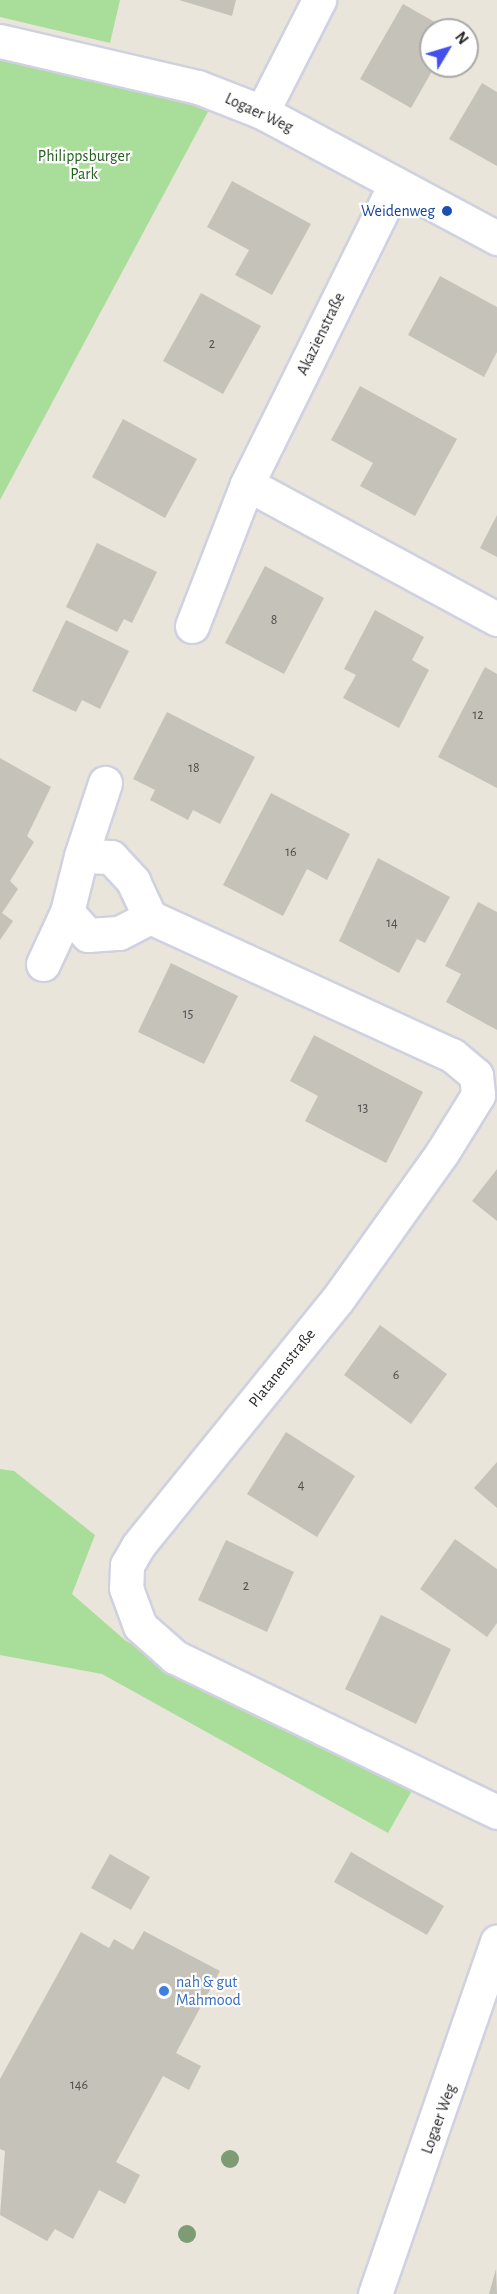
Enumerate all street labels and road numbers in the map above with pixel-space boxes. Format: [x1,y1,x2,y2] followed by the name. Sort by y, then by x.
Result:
[222,89,296,137] street label: Logaer Weg
[293,290,349,378] street label: Akazienstraße
[244,1325,320,1411] street label: Platanenstraße
[417,2081,461,2157] street label: Logaer Weg

